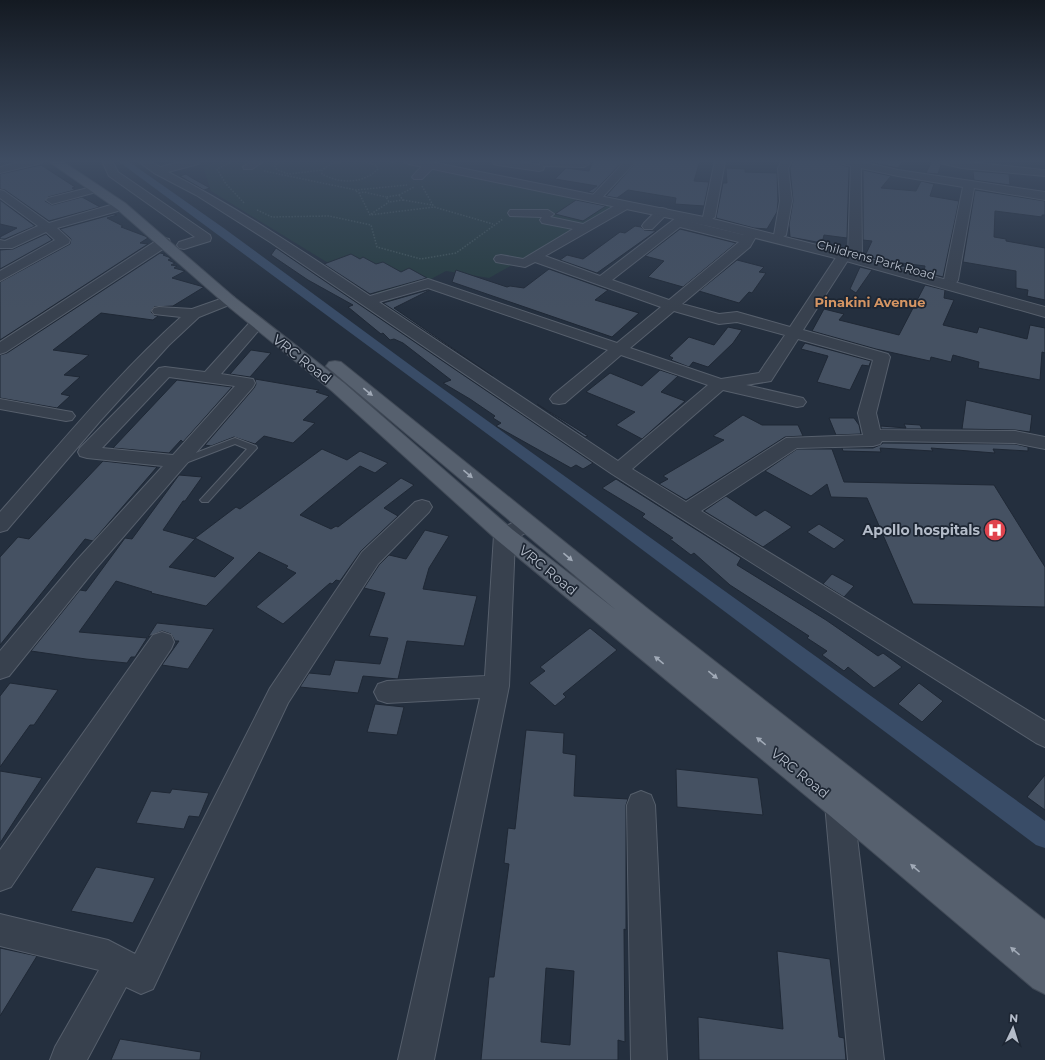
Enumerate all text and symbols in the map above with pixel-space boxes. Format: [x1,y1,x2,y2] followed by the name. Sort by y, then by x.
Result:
[815,236,937,283] street label: Childrens Park Road
[815,294,925,310] district label: Pinakini Avenue
[269,330,335,388] street label: VRC Road
[362,388,373,396] one-way arrow
[463,470,474,479] one-way arrow
[982,517,1008,543] hospital icon: Apollo hospitals
[862,521,981,539] place label: Apollo hospitals
[515,541,581,599] street label: VRC Road
[563,553,574,562] one-way arrow
[654,655,665,664] one-way arrow
[707,671,718,679] one-way arrow
[755,737,766,746] one-way arrow
[767,744,833,802] street label: VRC Road
[910,864,921,873] one-way arrow
[1010,947,1020,956] one-way arrow
[993,1008,1033,1048] north arrow
[1009,1011,1019,1025] text: N

